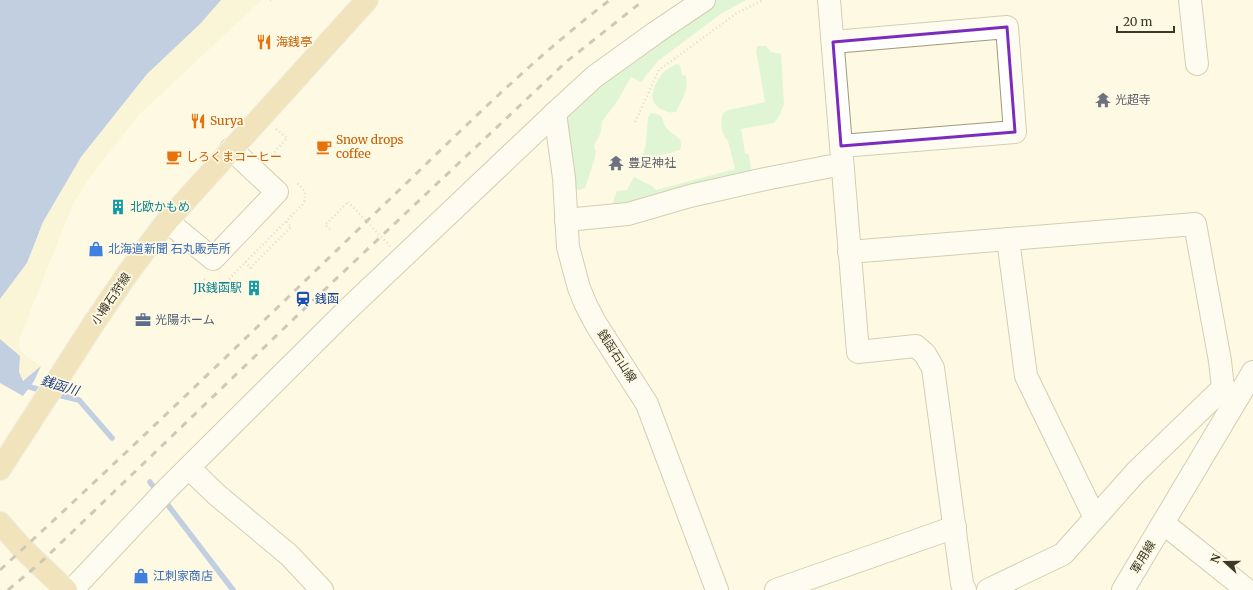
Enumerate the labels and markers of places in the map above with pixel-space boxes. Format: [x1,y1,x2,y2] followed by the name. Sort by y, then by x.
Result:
[255,33,273,51] restaurant icon: 海銭亭
[276,34,312,49] place label: 海銭亭
[1094,91,1112,109] temple icon: 光超寺
[1115,92,1151,107] place label: 光超寺
[189,112,207,130] restaurant icon: Surya
[210,113,244,128] place label: Surya
[336,132,404,161] place label: Snow drops coffee
[315,138,333,156] cafe icon: Snow drops coffee
[165,148,183,166] cafe icon: しろくまコーヒー
[186,149,282,164] place label: しろくまコーヒー
[607,154,625,172] temple icon: 豊足神社
[628,155,676,170] place label: 豊足神社
[109,198,127,216] building icon: 北欧かもめ
[130,199,190,214] place label: 北欧かもめ
[87,240,105,258] shop icon: 北海道新聞 石丸販売所
[108,241,231,256] place label: 北海道新聞 石丸販売所
[245,279,263,297] building icon: JR銭函駅
[192,280,242,295] place label: JR銭函駅
[294,290,312,308] station icon: 銭函
[315,291,339,306] place label: 銭函
[134,311,152,329] office icon: 光陽ホーム
[155,312,215,327] place label: 光陽ホーム
[132,567,150,585] shop icon: 江刺家商店
[153,568,213,583] place label: 江刺家商店

